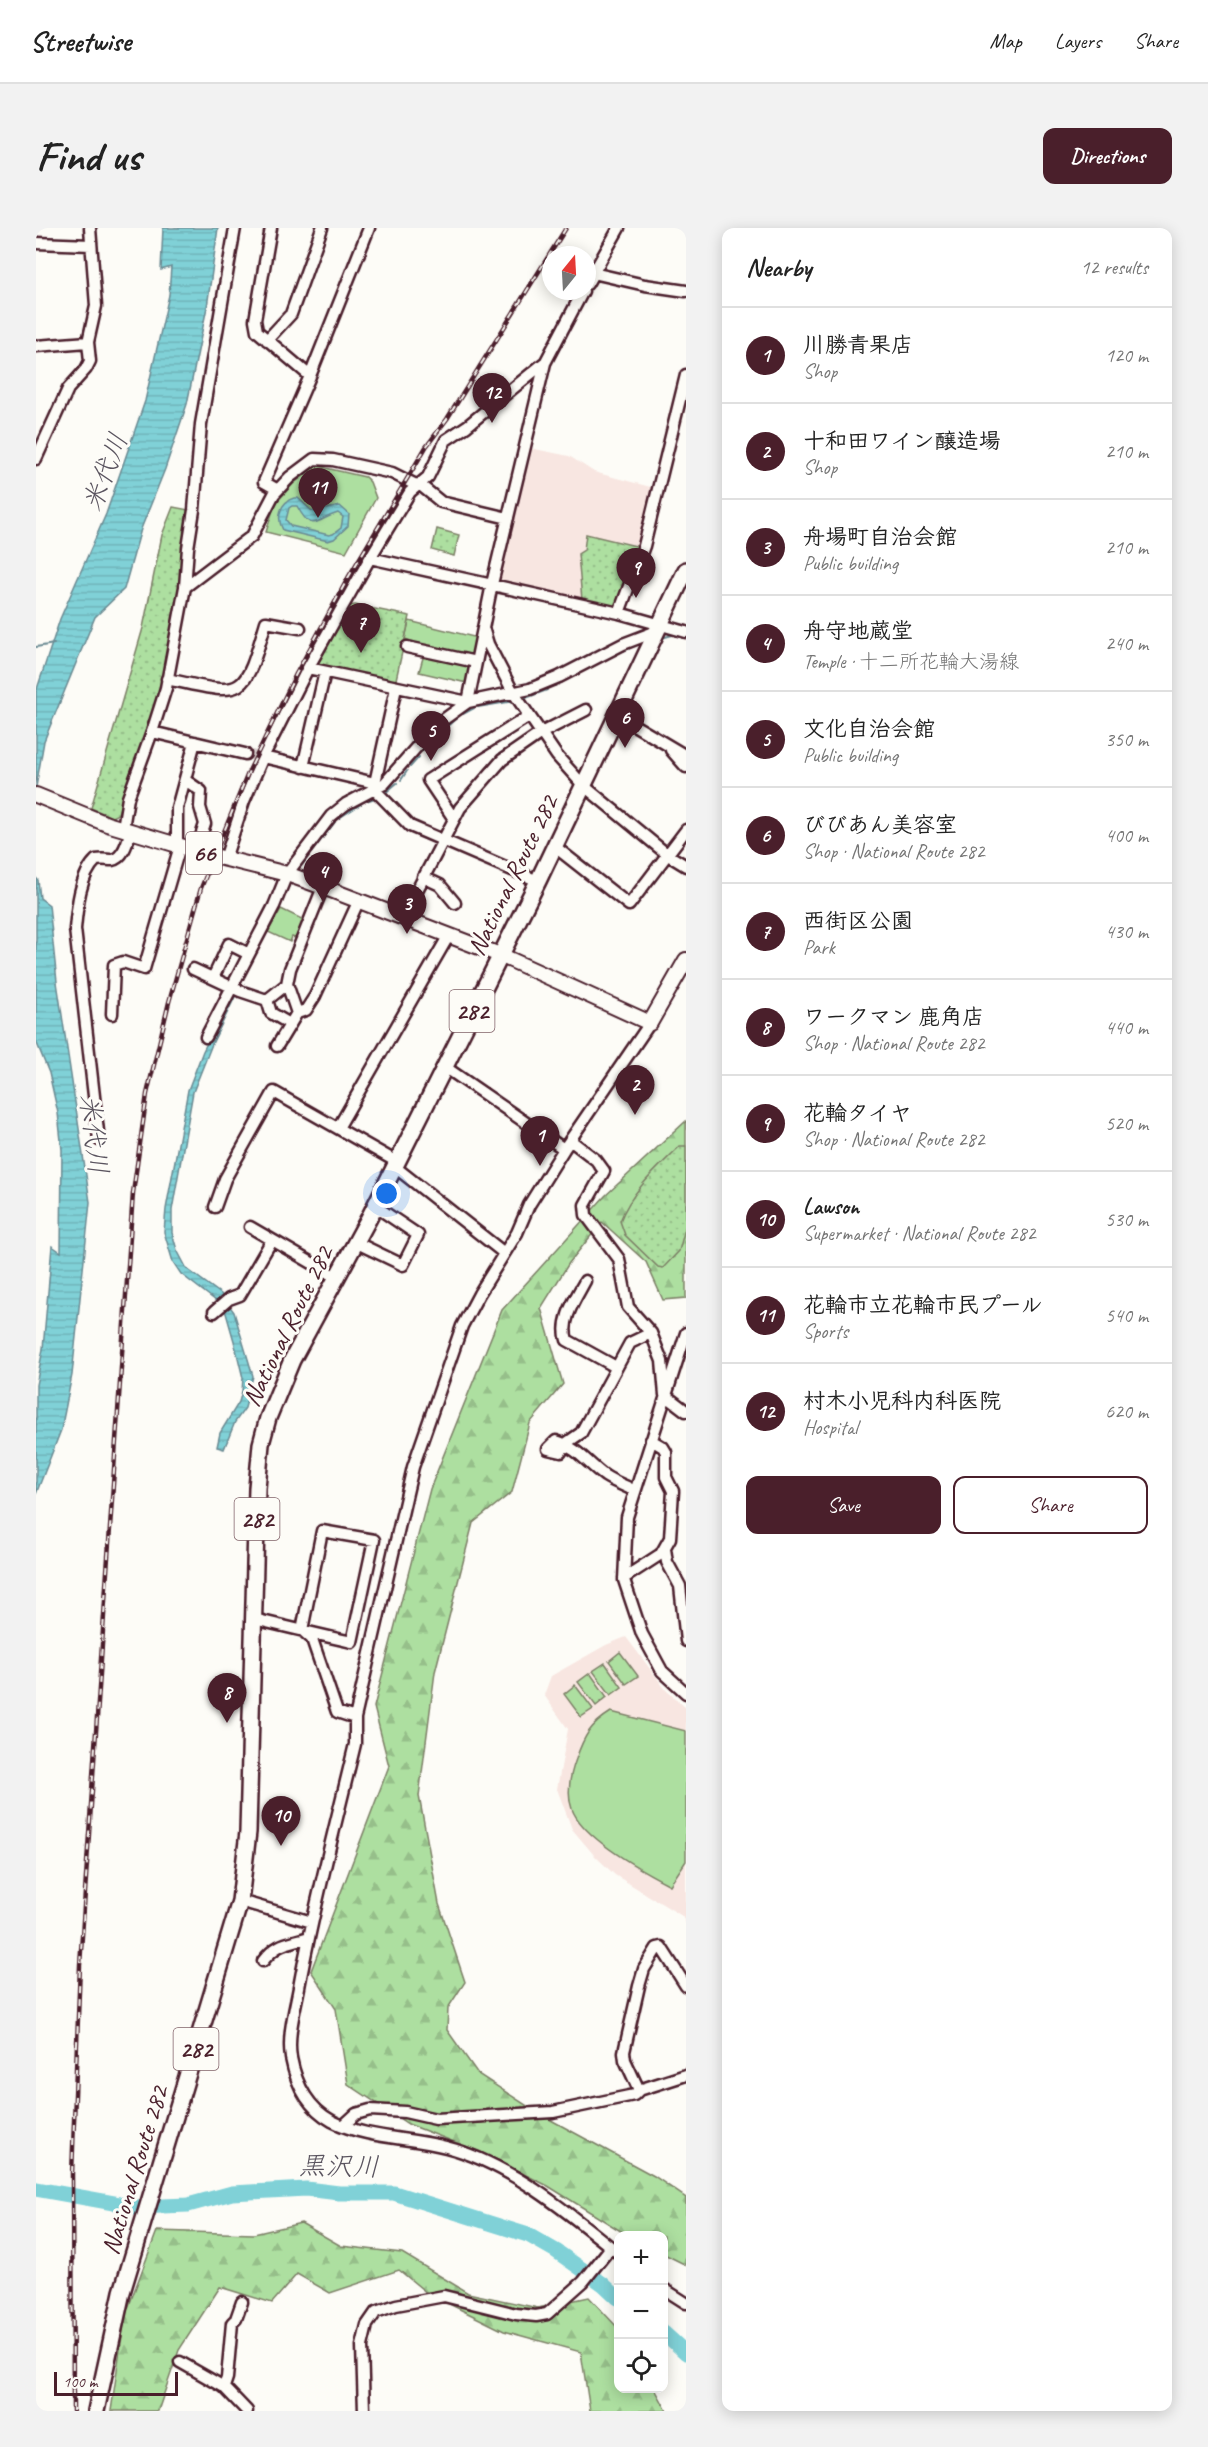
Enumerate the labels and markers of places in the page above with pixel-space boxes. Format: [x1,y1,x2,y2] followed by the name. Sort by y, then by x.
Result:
[472,374,512,423] pin: 12
[298,468,338,518] pin: 11
[616,548,656,598] pin: 9
[342,604,380,653] pin: 7
[606,698,644,748] pin: 6
[412,712,450,761] pin: 5
[304,852,342,902] pin: 4
[388,884,427,934] pin: 3
[616,1066,654,1115] pin: 2
[520,1116,560,1166] pin: 1
[208,1674,246,1723] pin: 8
[262,1796,300,1846] pin: 10

